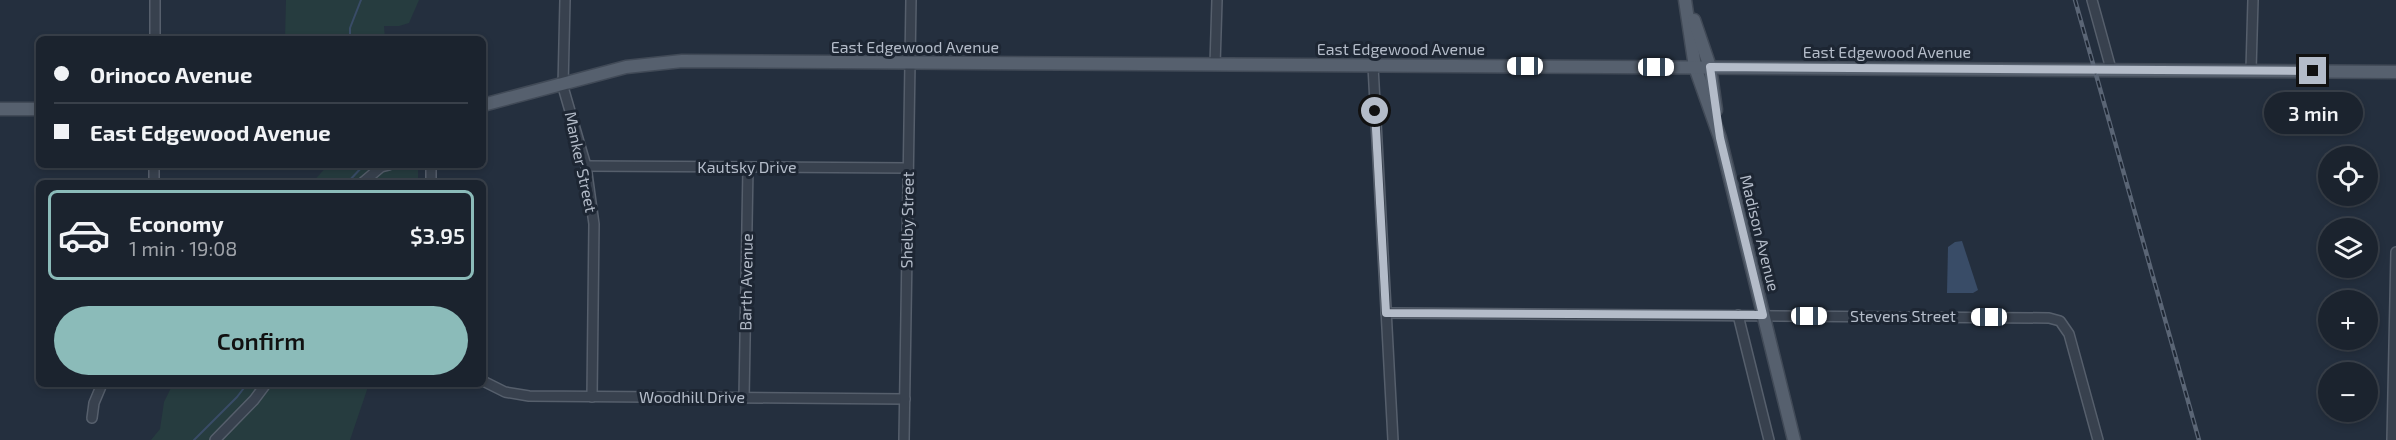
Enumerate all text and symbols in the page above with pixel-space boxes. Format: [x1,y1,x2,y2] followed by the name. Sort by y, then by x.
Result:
[831,37,999,56] street label: East Edgewood Avenue
[1317,39,1485,58] street label: East Edgewood Avenue
[1803,42,1971,61] street label: East Edgewood Avenue
[1507,57,1543,75] car
[2299,57,2326,84] route end
[1638,58,1674,76] car
[90,61,252,87] text: Orinoco Avenue
[2264,92,2362,134] callout: 3 min
[1361,97,1388,124] route start
[2288,101,2339,125] text: 3 min
[562,110,601,214] street label: Manker Street
[90,119,331,145] text: East Edgewood Avenue
[2318,146,2378,422] map controls
[2318,146,2378,206] button: locate
[697,157,797,176] street label: Kautsky Drive
[896,171,917,269] street label: Shelby Street
[1737,173,1784,293] street label: Madison Avenue
[57,208,111,262] icon: car
[129,210,224,236] text: Economy
[2318,218,2378,278] button: layers
[410,222,465,248] text: $3.95
[735,233,756,331] street label: Barth Avenue
[129,236,237,260] text: 1 min · 19:08
[2318,290,2378,350] button: +
[54,306,468,375] button: Confirm
[1850,306,1956,325] street label: Stevens Street
[1791,307,1827,325] car
[1971,308,2007,326] car
[2318,362,2378,422] button: −
[639,387,745,406] street label: Woodhill Drive

